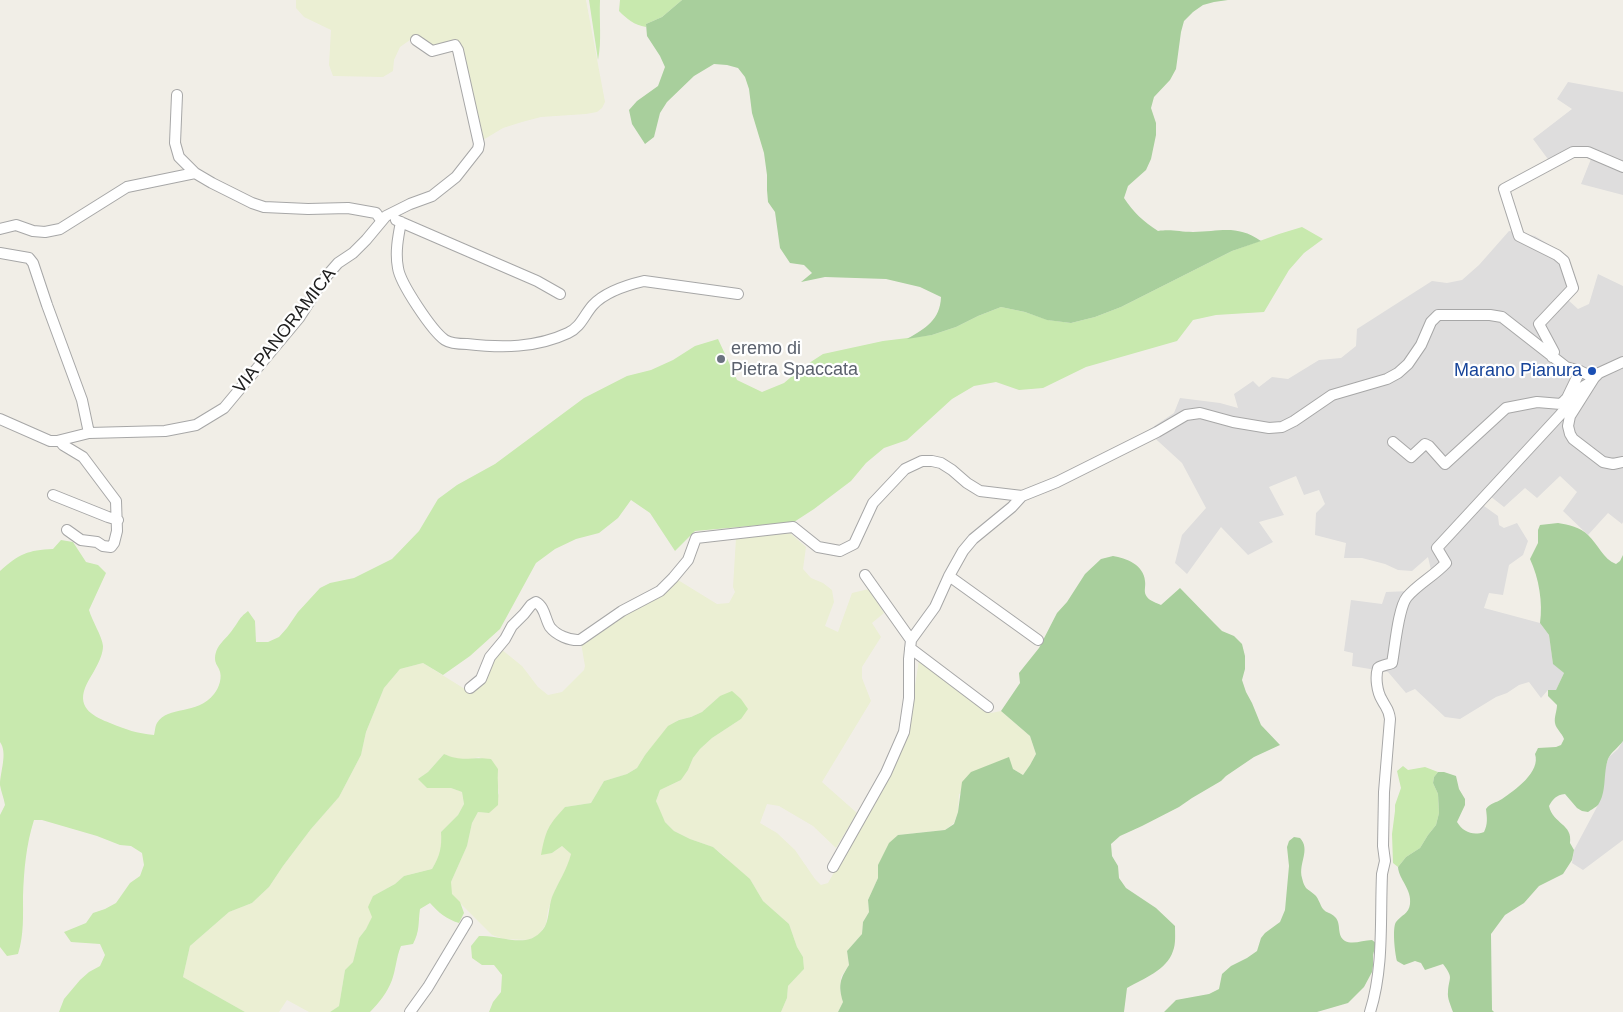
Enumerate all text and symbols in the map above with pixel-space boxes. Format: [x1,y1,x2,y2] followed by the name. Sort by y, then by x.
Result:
[229,264,341,398] street label: VIA PANORAMICA
[731,338,858,380] place label: eremo di Pietra Spaccata
[715,353,727,365] marker: eremo di Pietra Spaccata
[1454,360,1582,382] place label: Marano Pianura
[1586,365,1598,377] marker: Marano Pianura

